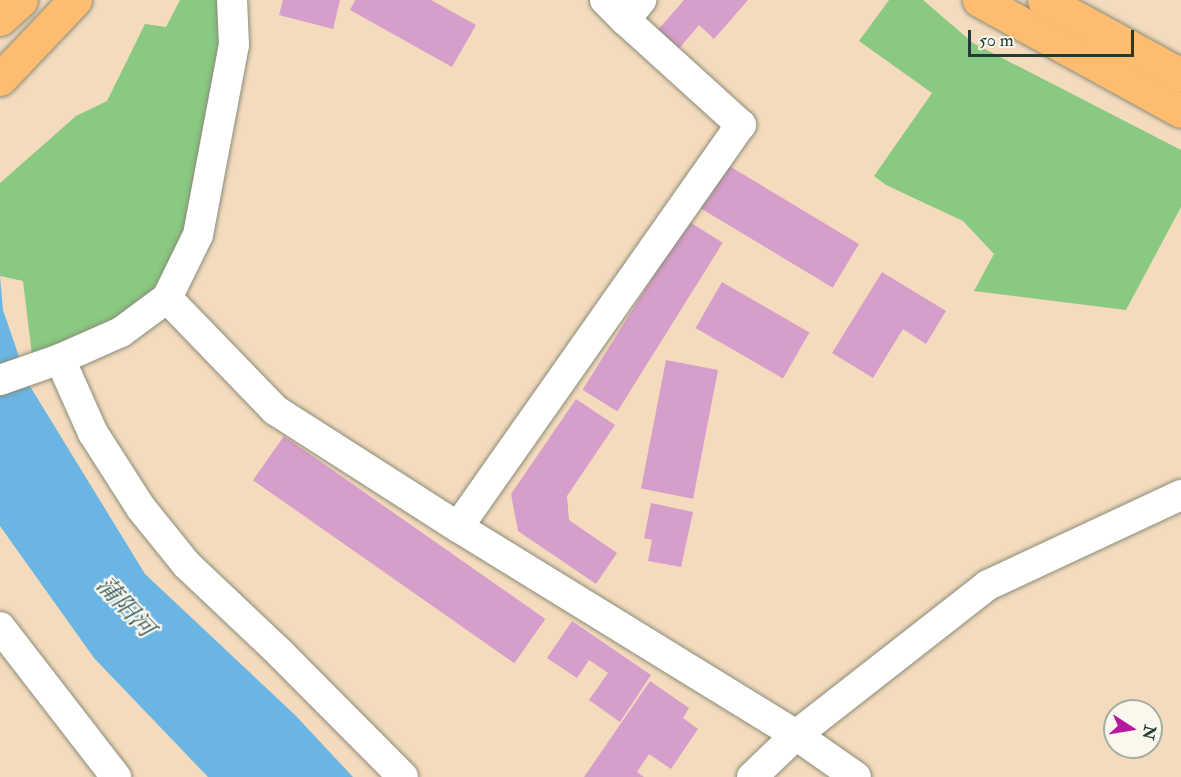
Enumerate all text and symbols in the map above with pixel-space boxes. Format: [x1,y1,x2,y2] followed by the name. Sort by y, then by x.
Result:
[971,18,1138,56] scale bar
[979,29,1014,52] text: 50 m
[90,571,160,643] water label: 蒲阳河
[1103,699,1163,759] north arrow
[1137,723,1160,741] text: N

